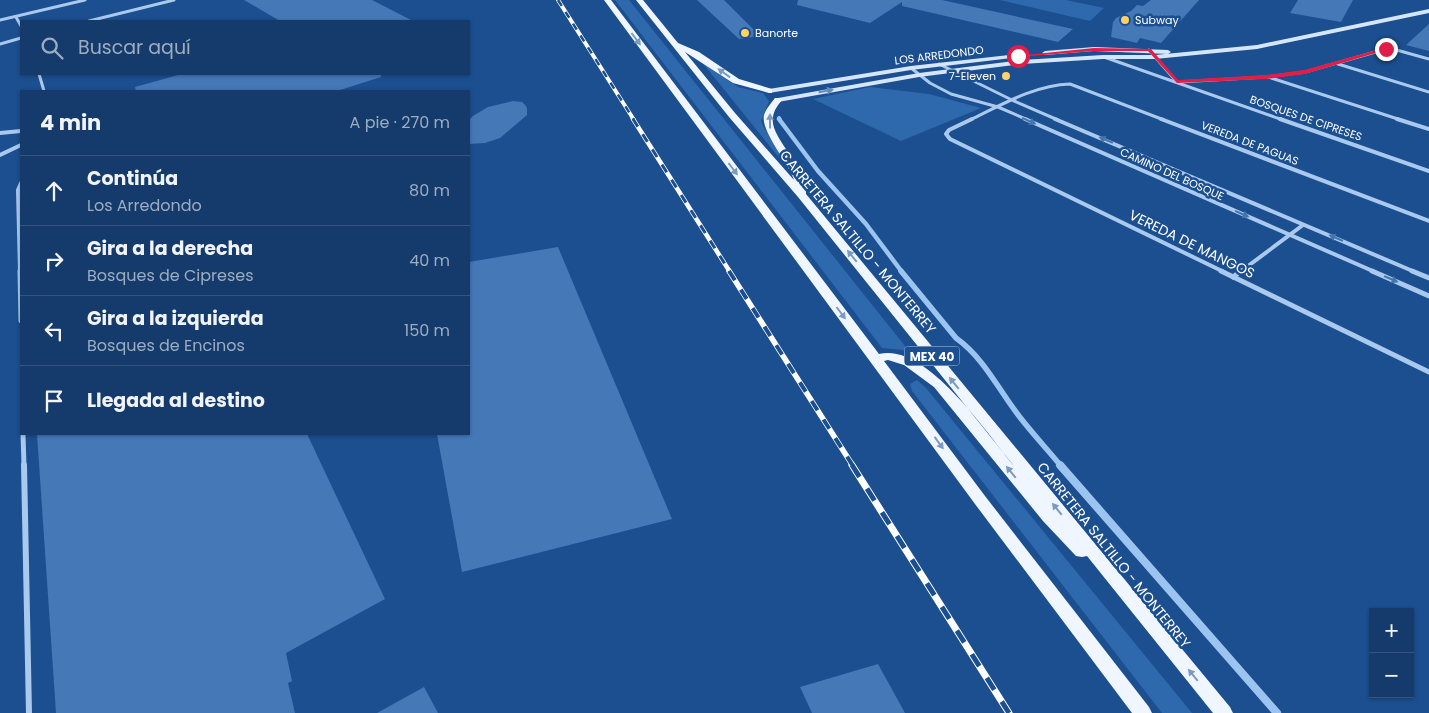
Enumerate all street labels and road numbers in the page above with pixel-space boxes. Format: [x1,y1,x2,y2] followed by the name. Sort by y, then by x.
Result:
[893,42,985,68] street label: LOS ARREDONDO
[1248,91,1364,145] street label: BOSQUES DE CIPRESES
[1199,117,1301,169] street label: VEREDA DE PAGUAS
[1118,144,1226,204] street label: CAMINO DEL BOSQUE
[775,146,941,338] street label: CARRETERA SALTILLO - MONTERREY
[1126,205,1258,283] street label: VEREDA DE MANGOS
[904,346,960,366] road number: MEX 40
[1033,458,1195,652] street label: CARRETERA SALTILLO - MONTERREY

